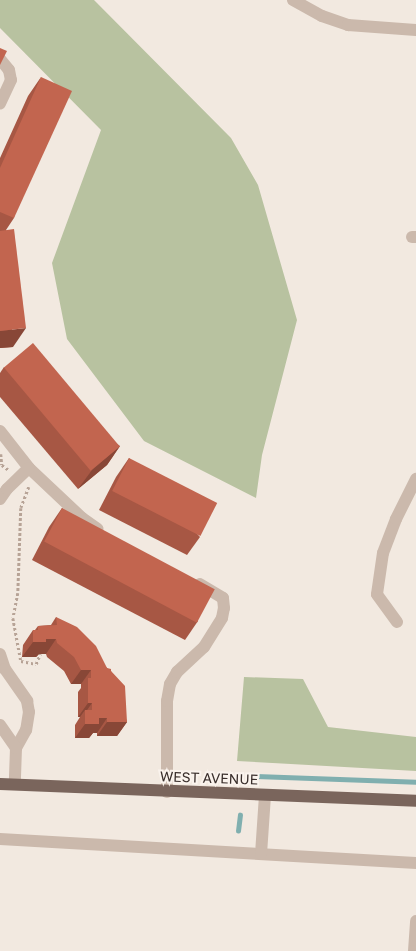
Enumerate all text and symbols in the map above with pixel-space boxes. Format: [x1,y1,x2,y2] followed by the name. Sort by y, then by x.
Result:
[160,768,258,788] street label: WEST AVENUE

